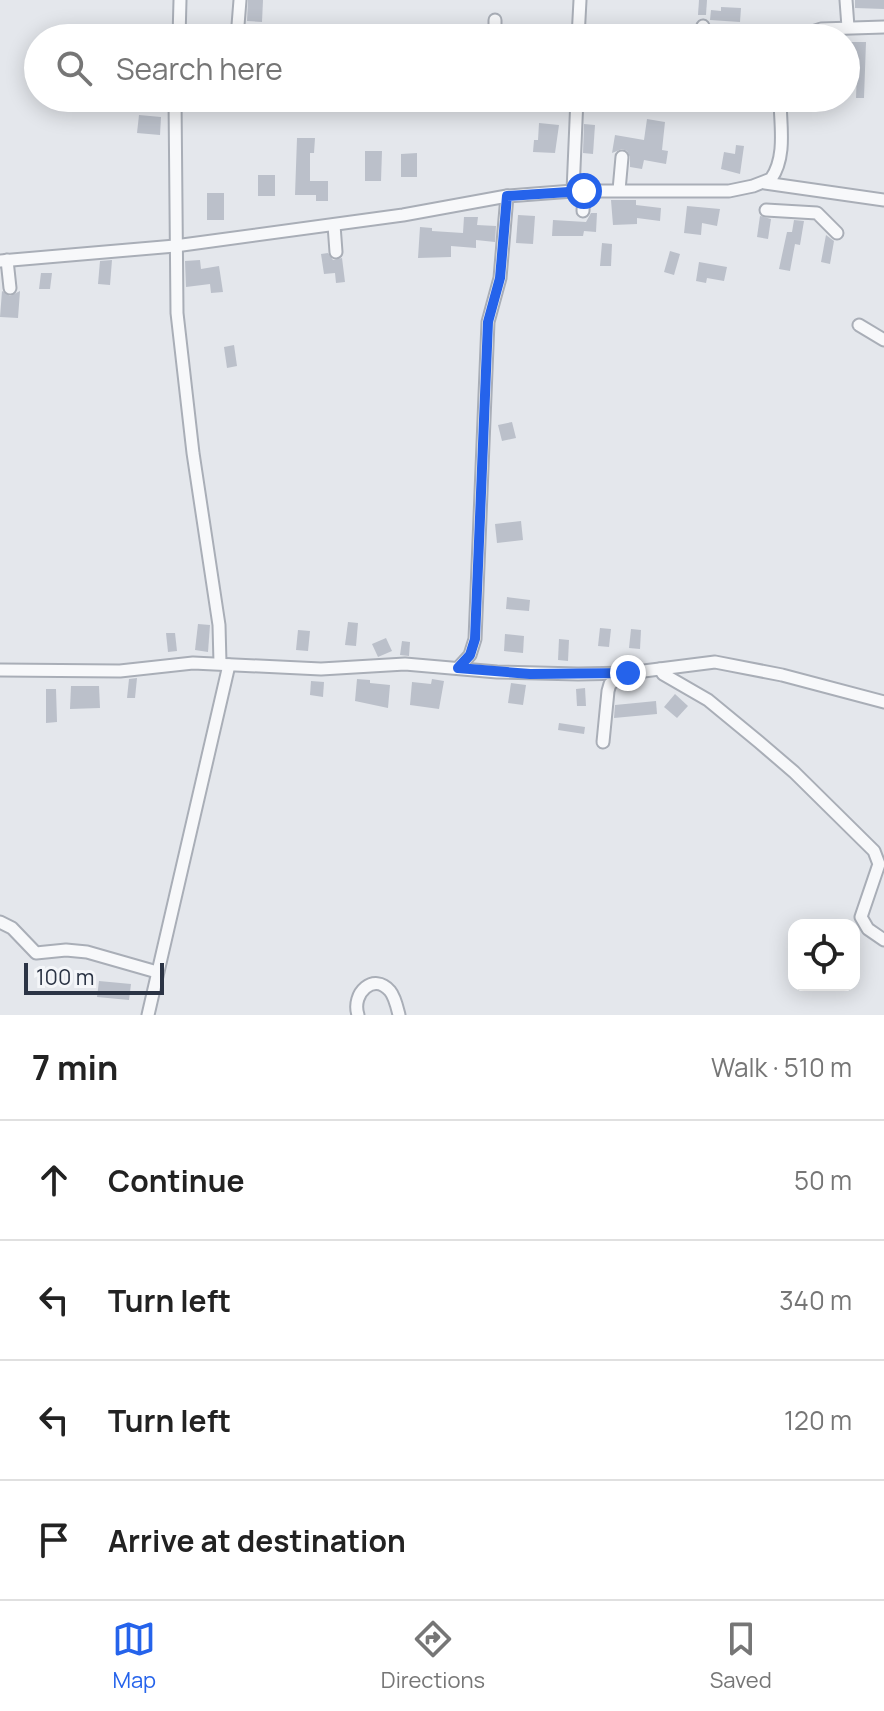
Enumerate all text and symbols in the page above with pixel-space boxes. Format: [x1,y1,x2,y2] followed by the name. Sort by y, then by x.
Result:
[24,24,860,112] search box
[52,46,96,90] icon: search
[116,48,283,89] text: Search here
[566,173,602,209] route start
[610,655,646,691] route end
[788,919,860,991] map controls
[788,919,860,991] button: locate
[24,959,164,995] scale bar
[36,962,94,992] text: 100 m
[32,1044,118,1090] text: 7 min
[711,1049,852,1085] text: Walk · 510 m
[32,1158,76,1202] icon: ahead
[108,1160,244,1201] text: Continue
[794,1162,852,1198] text: 50 m
[32,1278,76,1322] icon: left
[108,1280,231,1321] text: Turn left
[779,1282,852,1318] text: 340 m
[32,1398,76,1442] icon: left
[108,1400,231,1441] text: Turn left
[784,1402,852,1438] text: 120 m
[32,1518,76,1562] icon: arrive
[108,1520,406,1561] text: Arrive at destination
[112,1617,156,1695] tab: Map
[381,1617,485,1695] tab: Directions
[710,1617,772,1695] tab: Saved

